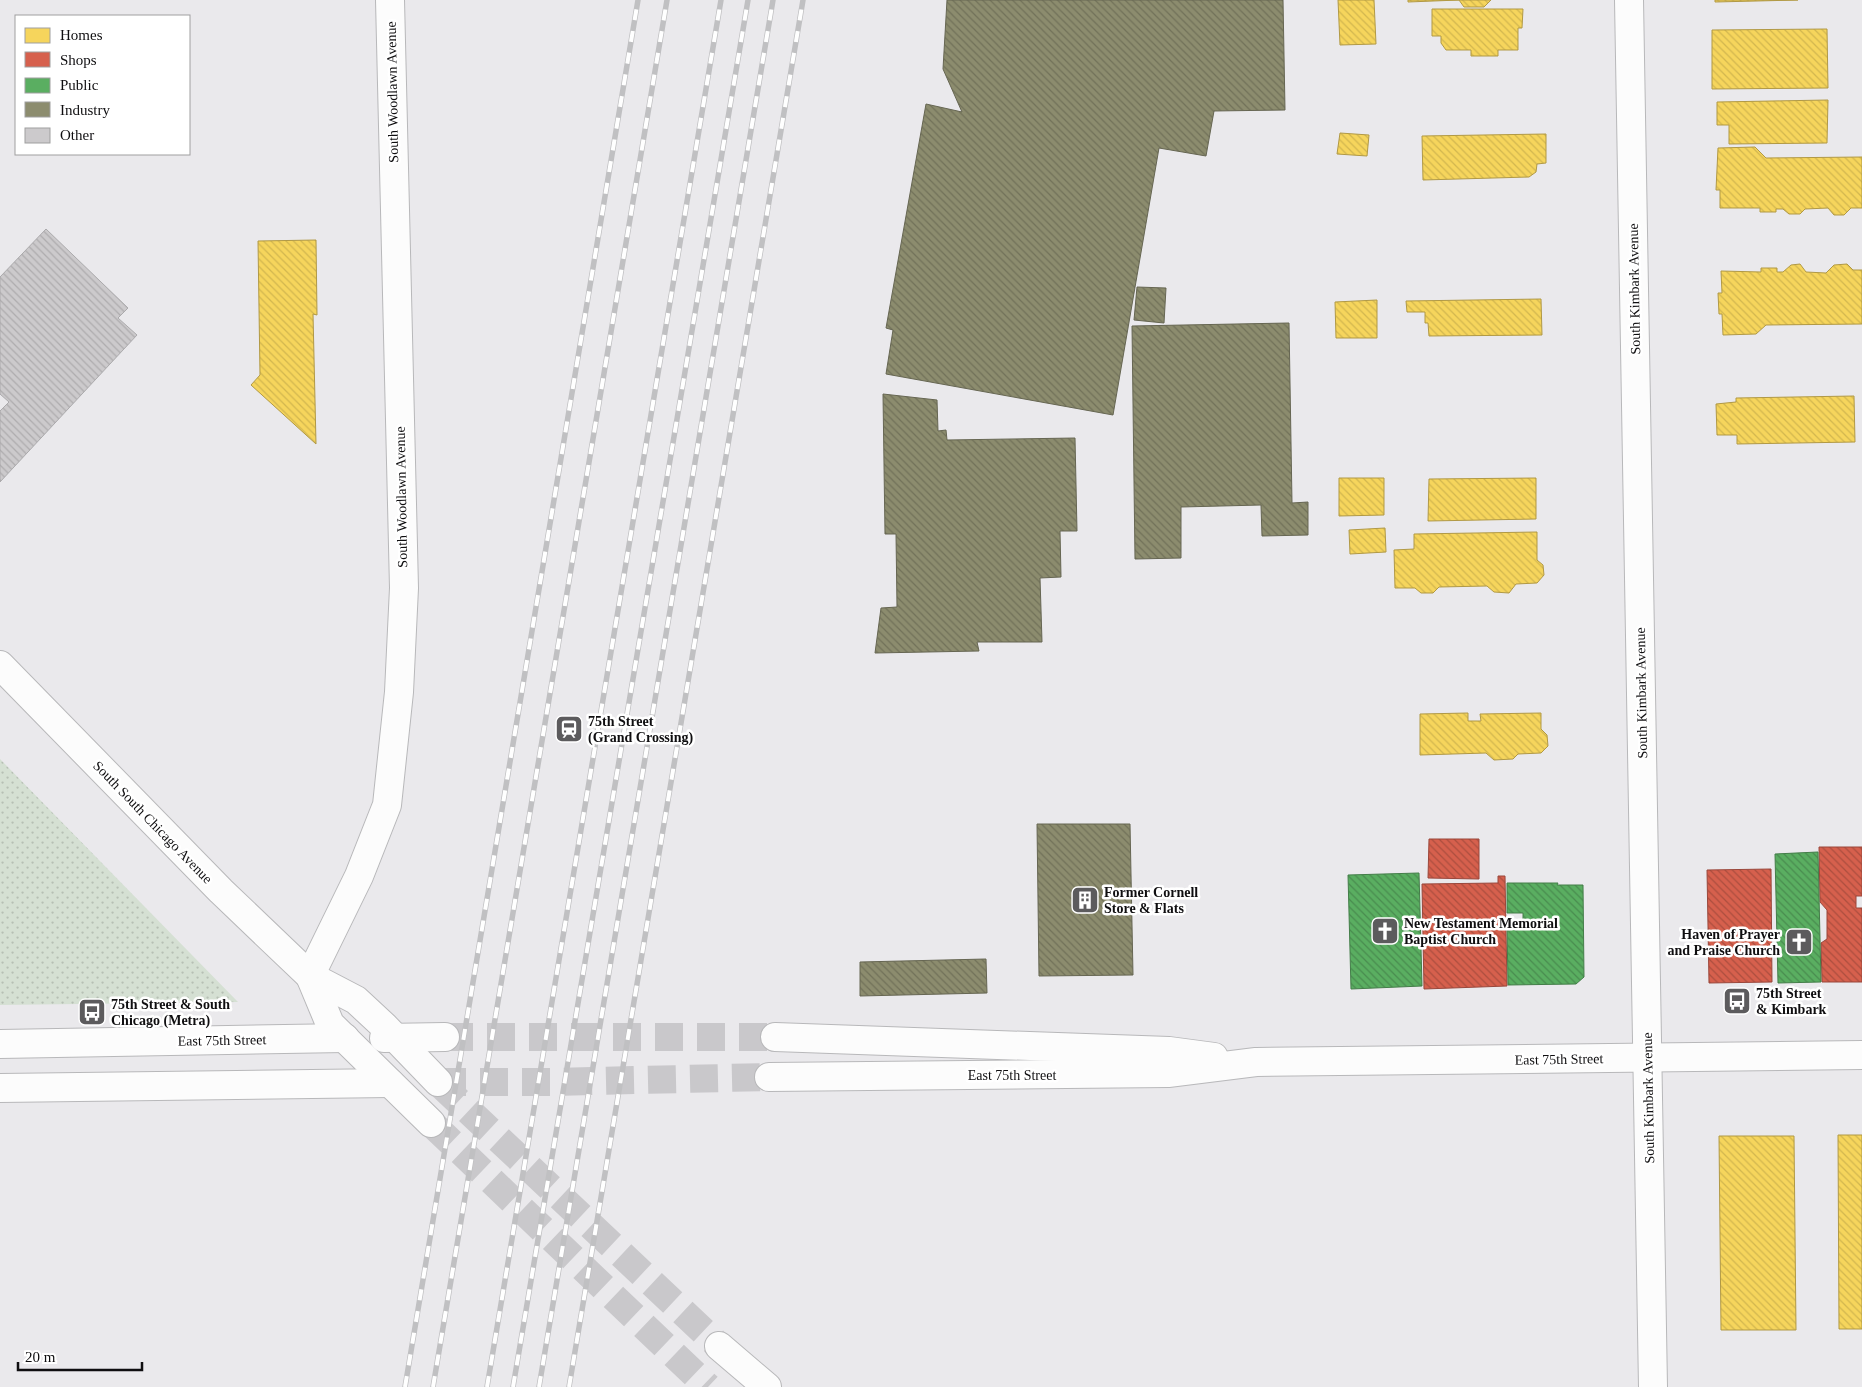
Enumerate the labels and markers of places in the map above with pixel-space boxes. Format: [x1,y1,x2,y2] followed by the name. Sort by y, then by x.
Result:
[554,714,584,744] station icon: 75th Street (Grand Crossing)
[588,714,693,746] place label: 75th Street (Grand Crossing)
[1070,885,1100,915] building icon: Former Cornell Store & Flats
[1104,885,1198,916] place label: Former Cornell Store & Flats
[1370,916,1400,946] church icon: New Testament Memorial Baptist Church
[1404,916,1558,947] place label: New Testament Memorial Baptist Church
[1667,927,1780,958] place label: Haven of Prayer and Praise Church
[1784,927,1814,957] church icon: Haven of Prayer and Praise Church
[1722,986,1752,1016] bus stop icon: 75th Street & Kimbark
[1756,986,1827,1017] place label: 75th Street & Kimbark
[77,997,107,1027] bus stop icon: 75th Street & South Chicago (Metra)
[111,997,230,1029] place label: 75th Street & South Chicago (Metra)

